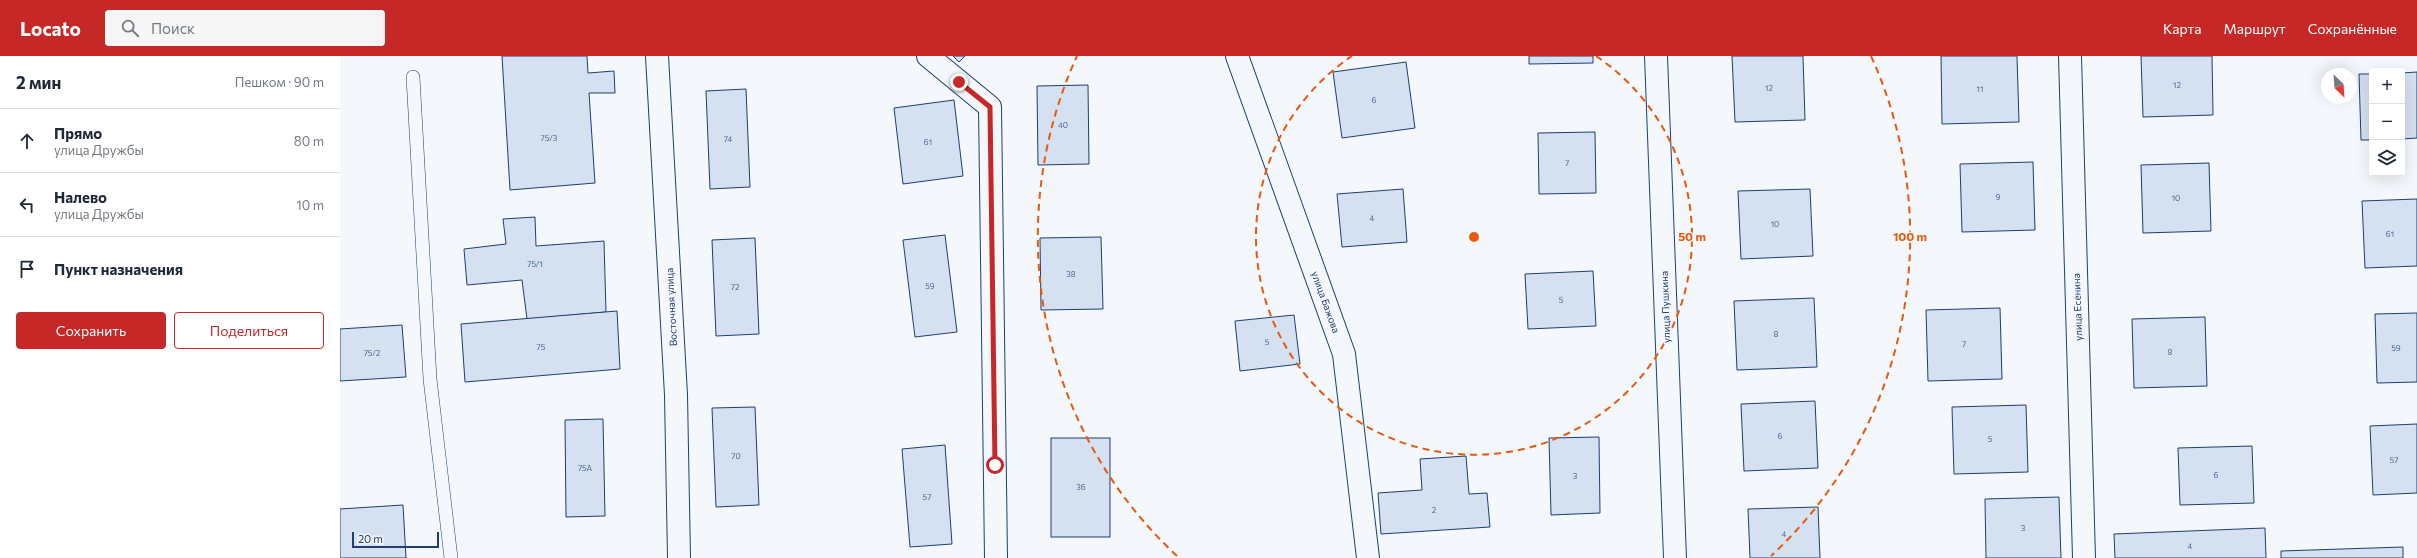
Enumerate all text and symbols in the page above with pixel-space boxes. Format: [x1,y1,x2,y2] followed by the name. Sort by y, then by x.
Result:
[105,10,385,46] search box
[20,17,81,40] text: Locato
[119,17,141,39] icon: search
[151,19,195,37] text: Поиск
[2163,20,2201,37] text: Карта
[2223,20,2286,37] text: Маршрут
[2308,20,2397,37] text: Сохранённые
[2321,68,2357,104] north arrow
[2369,68,2405,176] map controls
[2369,68,2405,104] button: +
[16,72,61,93] text: 2 мин
[950,73,968,91] route end
[235,74,324,90] text: Пешком · 90 m
[2173,80,2181,90] house number: 12
[1765,83,1773,93] house number: 12
[1977,84,1983,94] house number: 11
[1372,95,1377,105] house number: 6
[2369,104,2405,140] button: −
[1058,120,1068,130] house number: 40
[54,124,102,142] text: Прямо
[16,130,38,152] icon: ahead
[294,133,324,149] text: 80 m
[541,133,558,143] house number: 75/3
[724,134,732,144] house number: 74
[924,137,932,147] house number: 61
[2369,140,2405,176] button: layers
[54,142,144,158] text: улица Дружбы
[1565,158,1569,168] house number: 7
[54,188,107,206] text: Налево
[1996,192,2001,202] house number: 9
[2172,193,2180,203] house number: 10
[16,194,38,216] icon: left
[296,197,324,213] text: 10 m
[54,206,144,222] text: улица Дружбы
[1370,213,1375,223] house number: 4
[1771,219,1779,229] house number: 10
[1678,229,1706,243] text: 50 m
[1893,229,1927,243] text: 100 m
[2386,229,2394,239] house number: 61
[1467,230,1481,244] centre of rings
[16,258,38,280] icon: arrive
[527,259,543,269] house number: 75/1
[54,260,183,278] text: Пункт назначения
[663,267,679,347] street label: Восточная улица
[1066,269,1076,279] house number: 38
[1309,269,1343,335] street label: улица Бажова
[1658,271,1672,343] street label: улица Пушкина
[2070,273,2084,341] street label: улица Есенина
[925,281,935,291] house number: 59
[731,282,740,292] house number: 72
[1559,295,1564,305] house number: 5
[16,312,166,349] button: Сохранить
[174,312,324,349] button: Поделиться
[1774,329,1779,339] house number: 8
[1265,337,1270,347] house number: 5
[1962,339,1966,349] house number: 7
[537,342,546,352] house number: 75
[2391,343,2401,353] house number: 59
[2168,347,2173,357] house number: 8
[364,348,381,358] house number: 75/2
[1778,431,1783,441] house number: 6
[1988,434,1993,444] house number: 5
[731,451,741,461] house number: 70
[2390,455,2398,465] house number: 57
[986,456,1004,474] route start
[578,463,593,473] house number: 75А
[2214,470,2219,480] house number: 6
[1573,471,1578,481] house number: 3
[1076,482,1086,492] house number: 36
[923,492,931,502] house number: 57
[1432,505,1437,515] house number: 2
[2021,523,2026,533] house number: 3
[1782,529,1787,539] house number: 4
[352,530,439,549] scale bar
[358,532,383,545] text: 20 m
[2188,541,2193,551] house number: 4

